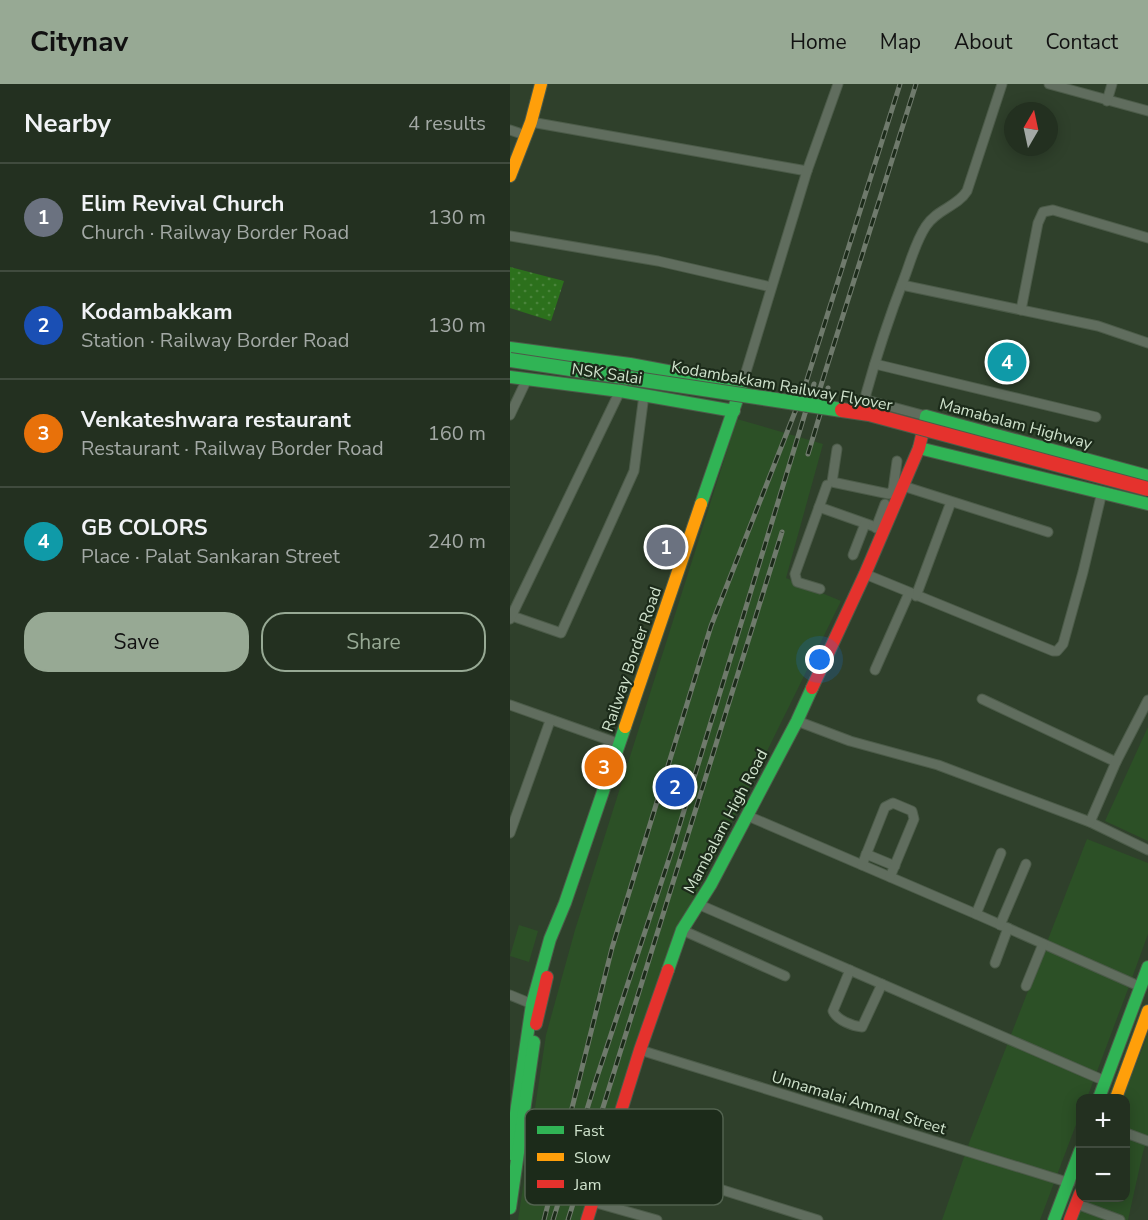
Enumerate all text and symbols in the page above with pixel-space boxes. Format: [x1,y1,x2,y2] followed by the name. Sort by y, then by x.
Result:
[30,23,128,61] text: Citynav
[790,28,847,56] text: Home
[880,28,921,56] text: Map
[954,28,1012,56] text: About
[1045,28,1118,56] text: Contact
[1004,102,1058,156] north arrow
[24,106,111,141] text: Nearby
[408,110,486,137] text: 4 results
[81,189,284,219] text: Elim Revival Church
[38,204,50,231] text: 1
[428,204,486,231] text: 130 m
[81,219,349,246] text: Church · Railway Border Road
[81,297,233,327] text: Kodambakkam
[38,312,50,339] text: 2
[428,312,486,339] text: 130 m
[81,327,349,354] text: Station · Railway Border Road
[988,340,1026,384] pin: 4
[669,356,894,416] street label: Kodambakkam Railway Flyover
[570,358,644,390] street label: NSK Salai
[937,393,1095,455] street label: Mamabalam Highway
[81,405,351,435] text: Venkateshwara restaurant
[38,420,50,447] text: 3
[428,420,486,447] text: 160 m
[81,435,384,462] text: Restaurant · Railway Border Road
[81,513,208,543] text: GB COLORS
[646,524,686,570] pin: 1
[38,528,50,555] text: 4
[428,528,486,555] text: 240 m
[81,543,340,570] text: Place · Palat Sankaran Street
[597,584,667,735] street label: Railway Border Road
[24,612,249,672] button: Save
[261,612,486,672] button: Share
[805,645,834,674] your location
[584,744,623,790] pin: 3
[679,745,773,897] street label: Mambalam High Road
[656,764,694,810] pin: 2
[769,1066,949,1140] street label: Unnamalai Ammal Street
[1076,1094,1130,1202] map controls
[1076,1094,1130,1148] button: +
[525,1109,723,1205] legend
[574,1120,605,1142] text: Fast
[574,1147,611,1169] text: Slow
[1076,1148,1130,1202] button: −
[573,1174,601,1196] text: Jam

